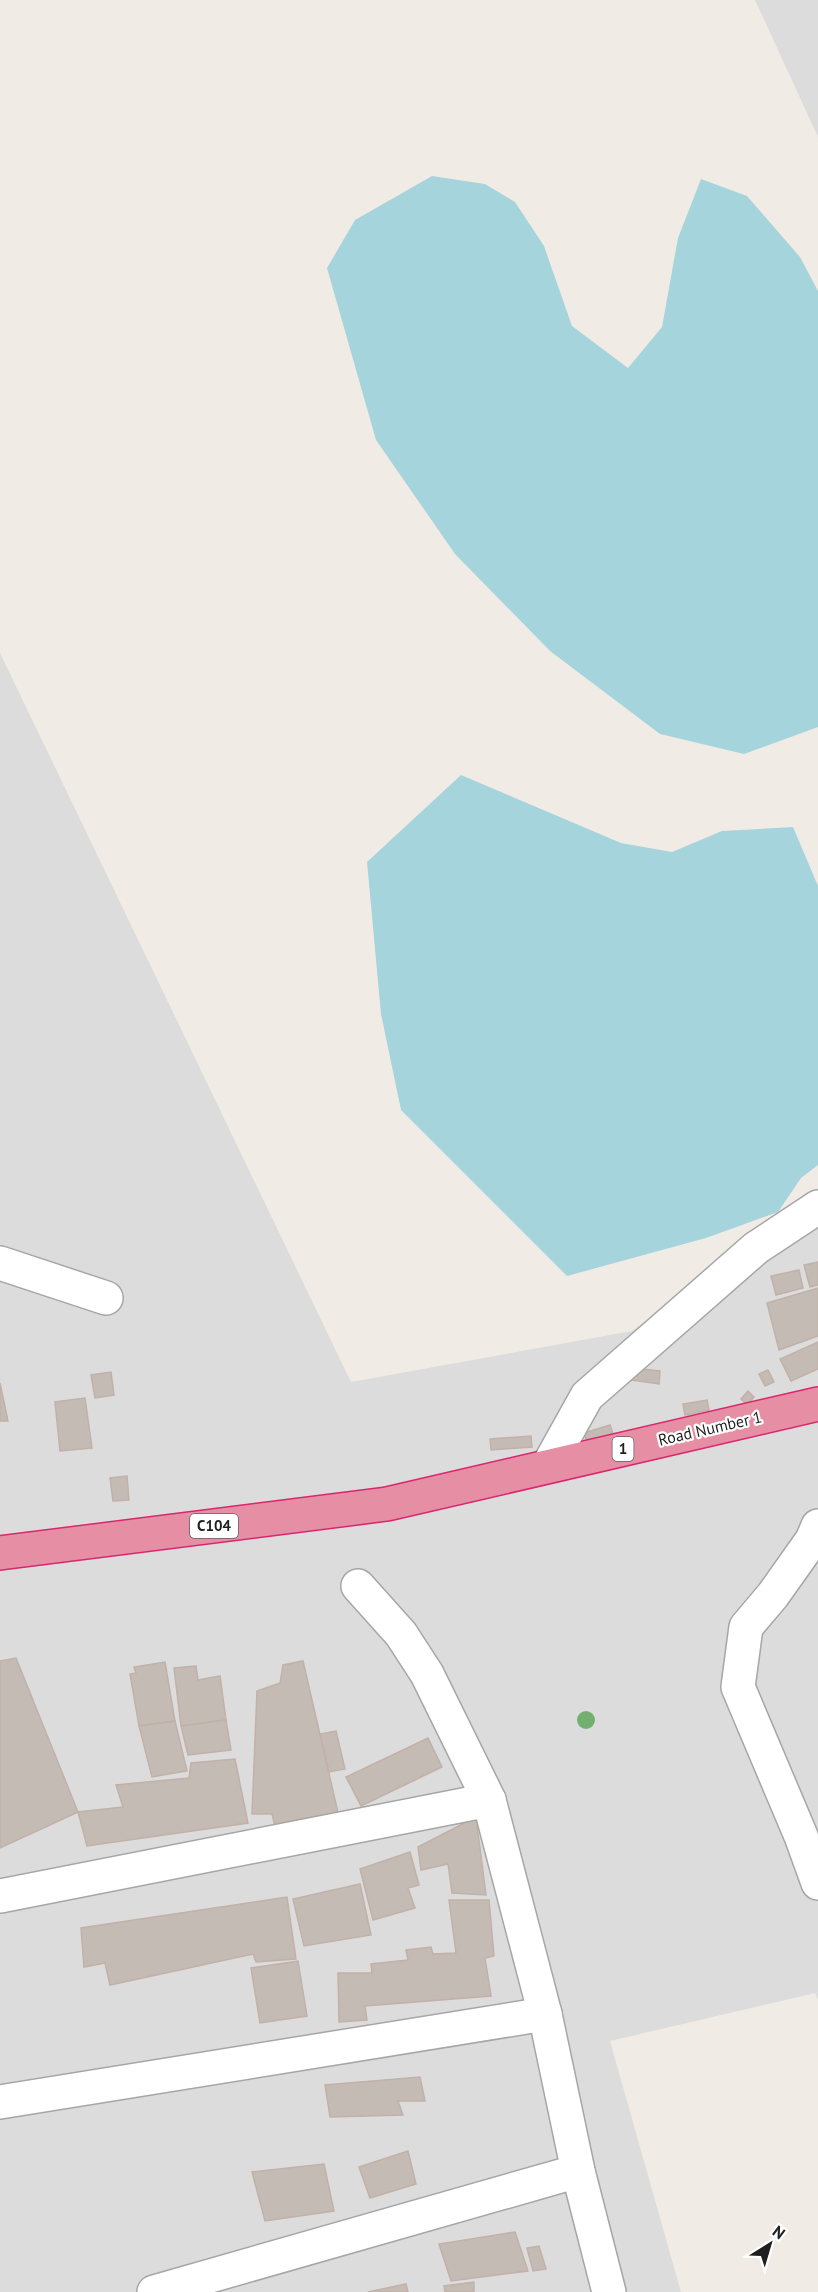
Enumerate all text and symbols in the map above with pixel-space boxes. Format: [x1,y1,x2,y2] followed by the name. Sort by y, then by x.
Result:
[656,1406,764,1450] street label: Road Number 1
[612,1437,634,1461] road number: 1
[190,1514,238,1538] road number: C104
[740,2214,800,2274] north arrow
[769,2221,789,2243] text: N

